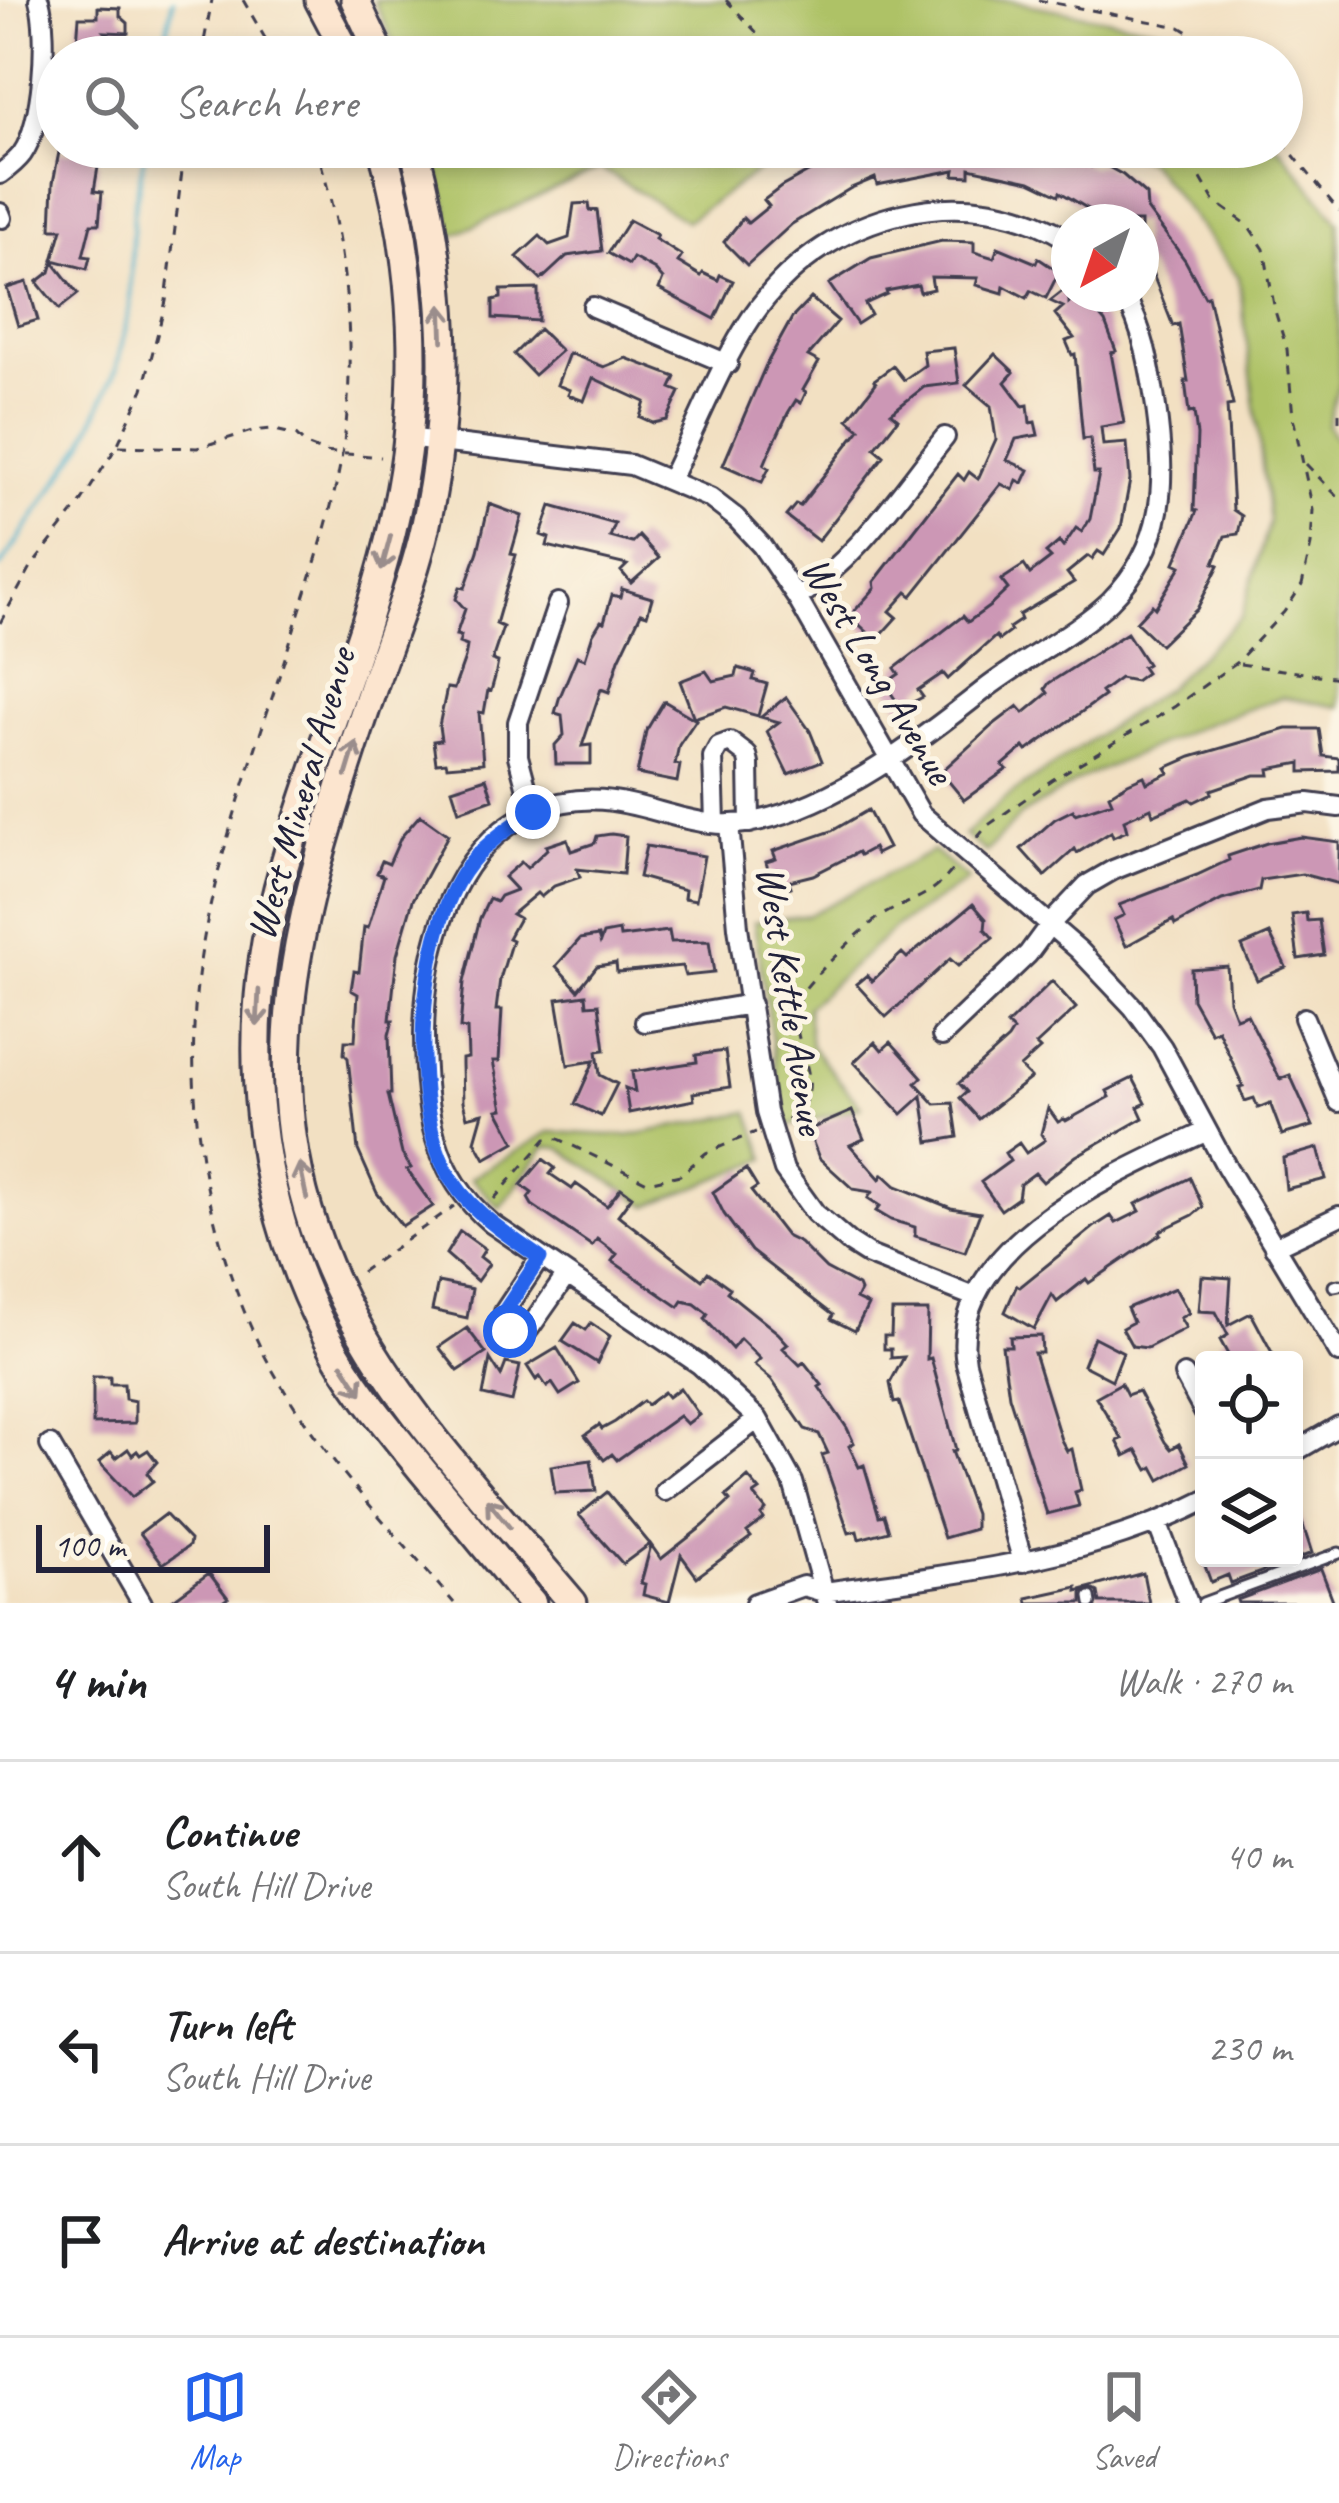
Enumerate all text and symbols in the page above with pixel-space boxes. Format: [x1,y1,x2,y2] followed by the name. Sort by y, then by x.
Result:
[36,36,1303,168] search box
[78,69,144,135] icon: search
[174,74,357,131] text: Search here
[1051,204,1159,312] north arrow
[430,304,453,343] one-way arrow
[373,533,395,571] one-way arrow
[789,547,968,795] street label: West Long Avenue
[234,639,369,946] street label: West Mineral Avenue
[341,741,363,779] one-way arrow
[506,785,560,839] route end
[744,862,839,1140] street label: West Kettle Avenue
[246,988,269,1027] one-way arrow
[290,1163,313,1201] one-way arrow
[483,1304,537,1358] route start
[1195,1351,1303,1567] map controls
[1195,1351,1303,1459] button: locate
[340,1362,365,1396] one-way arrow
[1195,1459,1303,1567] button: layers
[485,1498,513,1529] one-way arrow
[36,1519,270,1572] scale bar
[54,1525,125,1567] text: 100 m
[48,1649,146,1713] text: 4 min
[1115,1657,1291,1706] text: Walk · 270 m
[162,1804,296,1861] text: Continue
[48,1824,114,1890] icon: ahead
[1225,1832,1291,1881] text: 40 m
[162,1861,370,1910] text: South Hill Drive
[162,1996,292,2053] text: Turn left
[48,2016,114,2082] icon: left
[1207,2024,1291,2073] text: 230 m
[162,2053,370,2102] text: South Hill Drive
[48,2208,114,2274] icon: arrive
[162,2212,484,2269] text: Arrive at destination
[182,2364,248,2478] tab: Map
[612,2364,727,2478] tab: Directions
[1091,2364,1157,2478] tab: Saved

